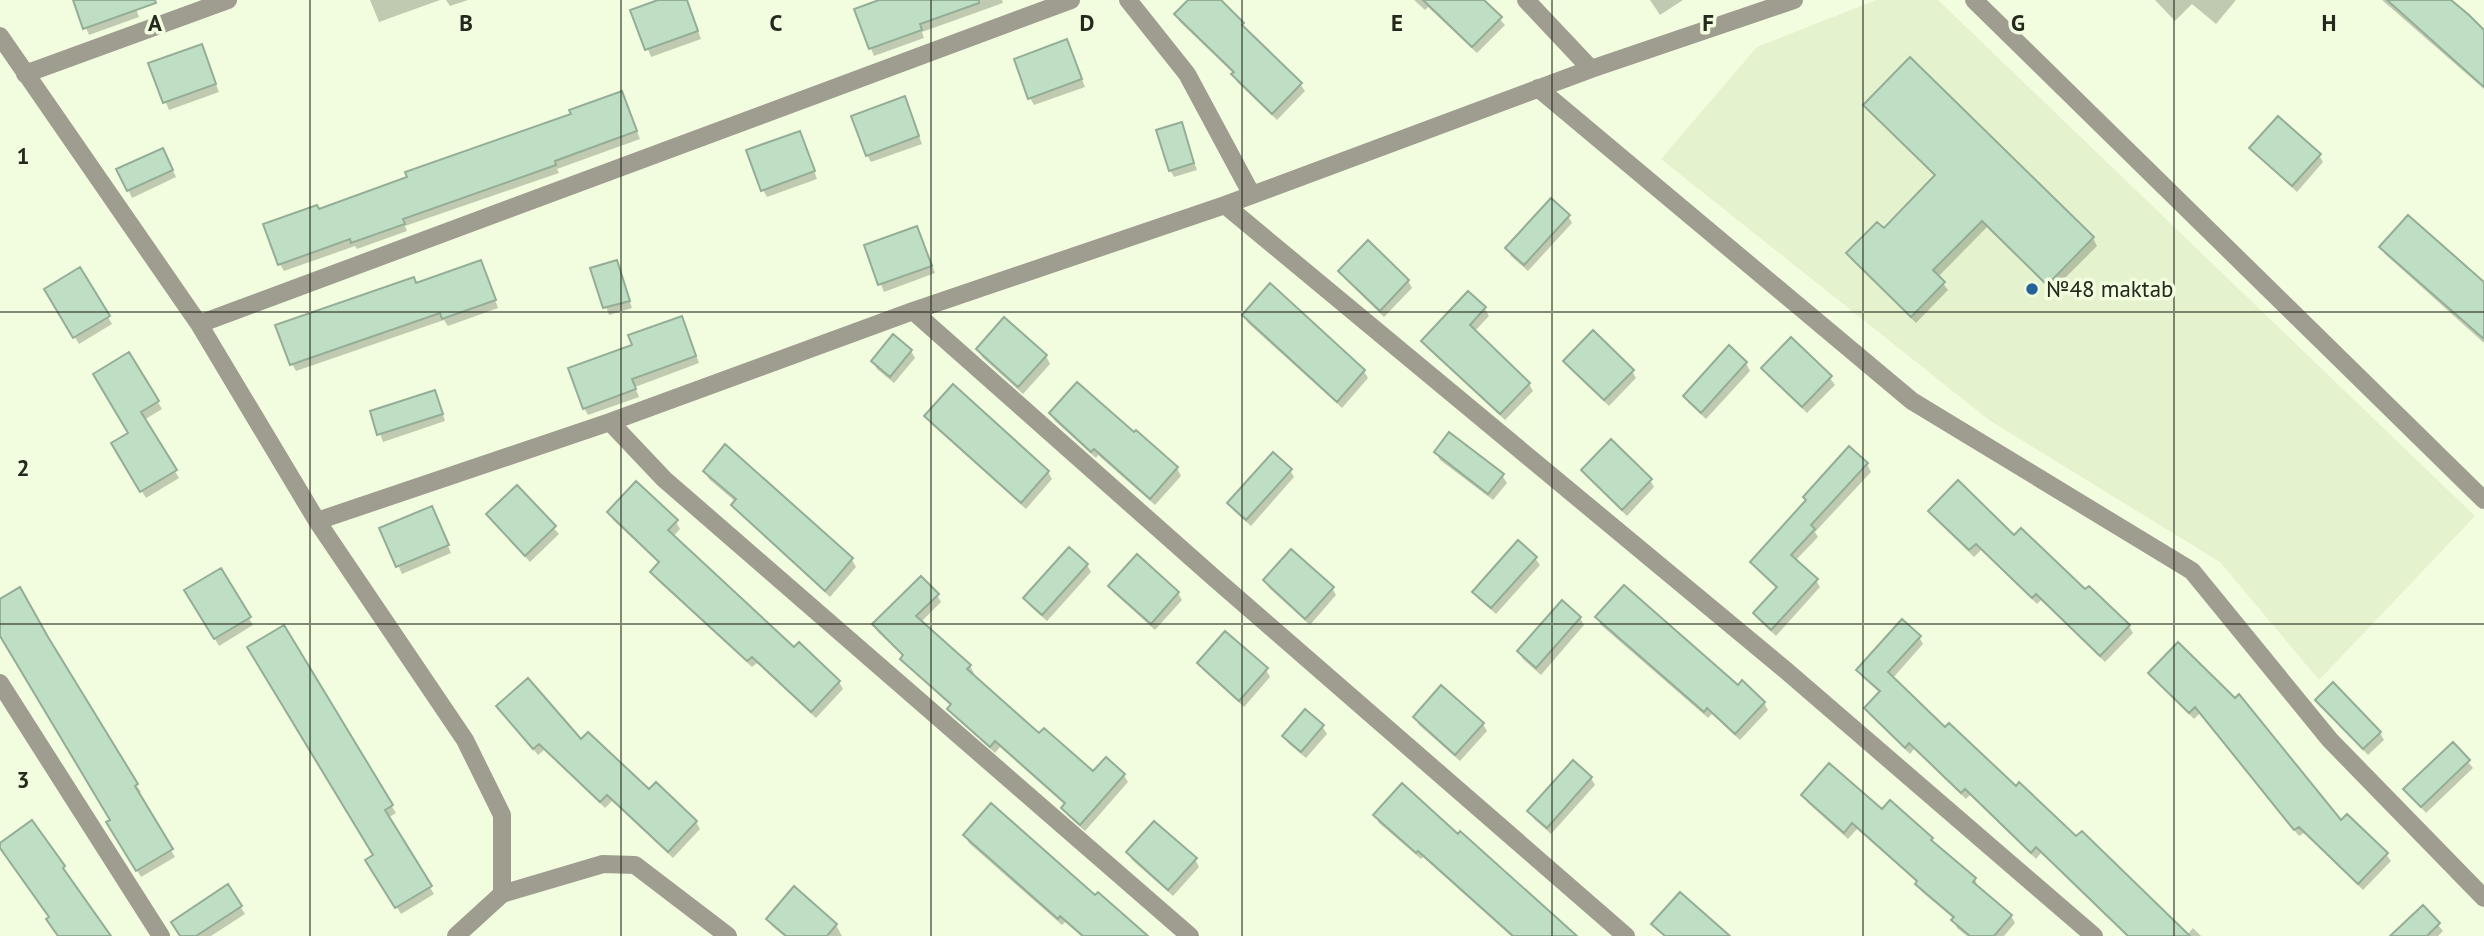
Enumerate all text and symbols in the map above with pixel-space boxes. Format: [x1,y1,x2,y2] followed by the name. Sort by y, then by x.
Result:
[148,8,162,37] text: A
[459,8,473,37] text: B
[770,8,783,37] text: C
[1080,8,1094,37] text: D
[1391,8,1403,37] text: E
[1702,8,1714,37] text: F
[2011,8,2025,37] text: G
[2322,8,2336,37] text: H
[16,141,30,170] text: 1
[2046,274,2173,303] place label: №48 maktab
[2024,281,2040,297] marker: №48 maktab
[16,453,30,482] text: 2
[16,765,30,794] text: 3

